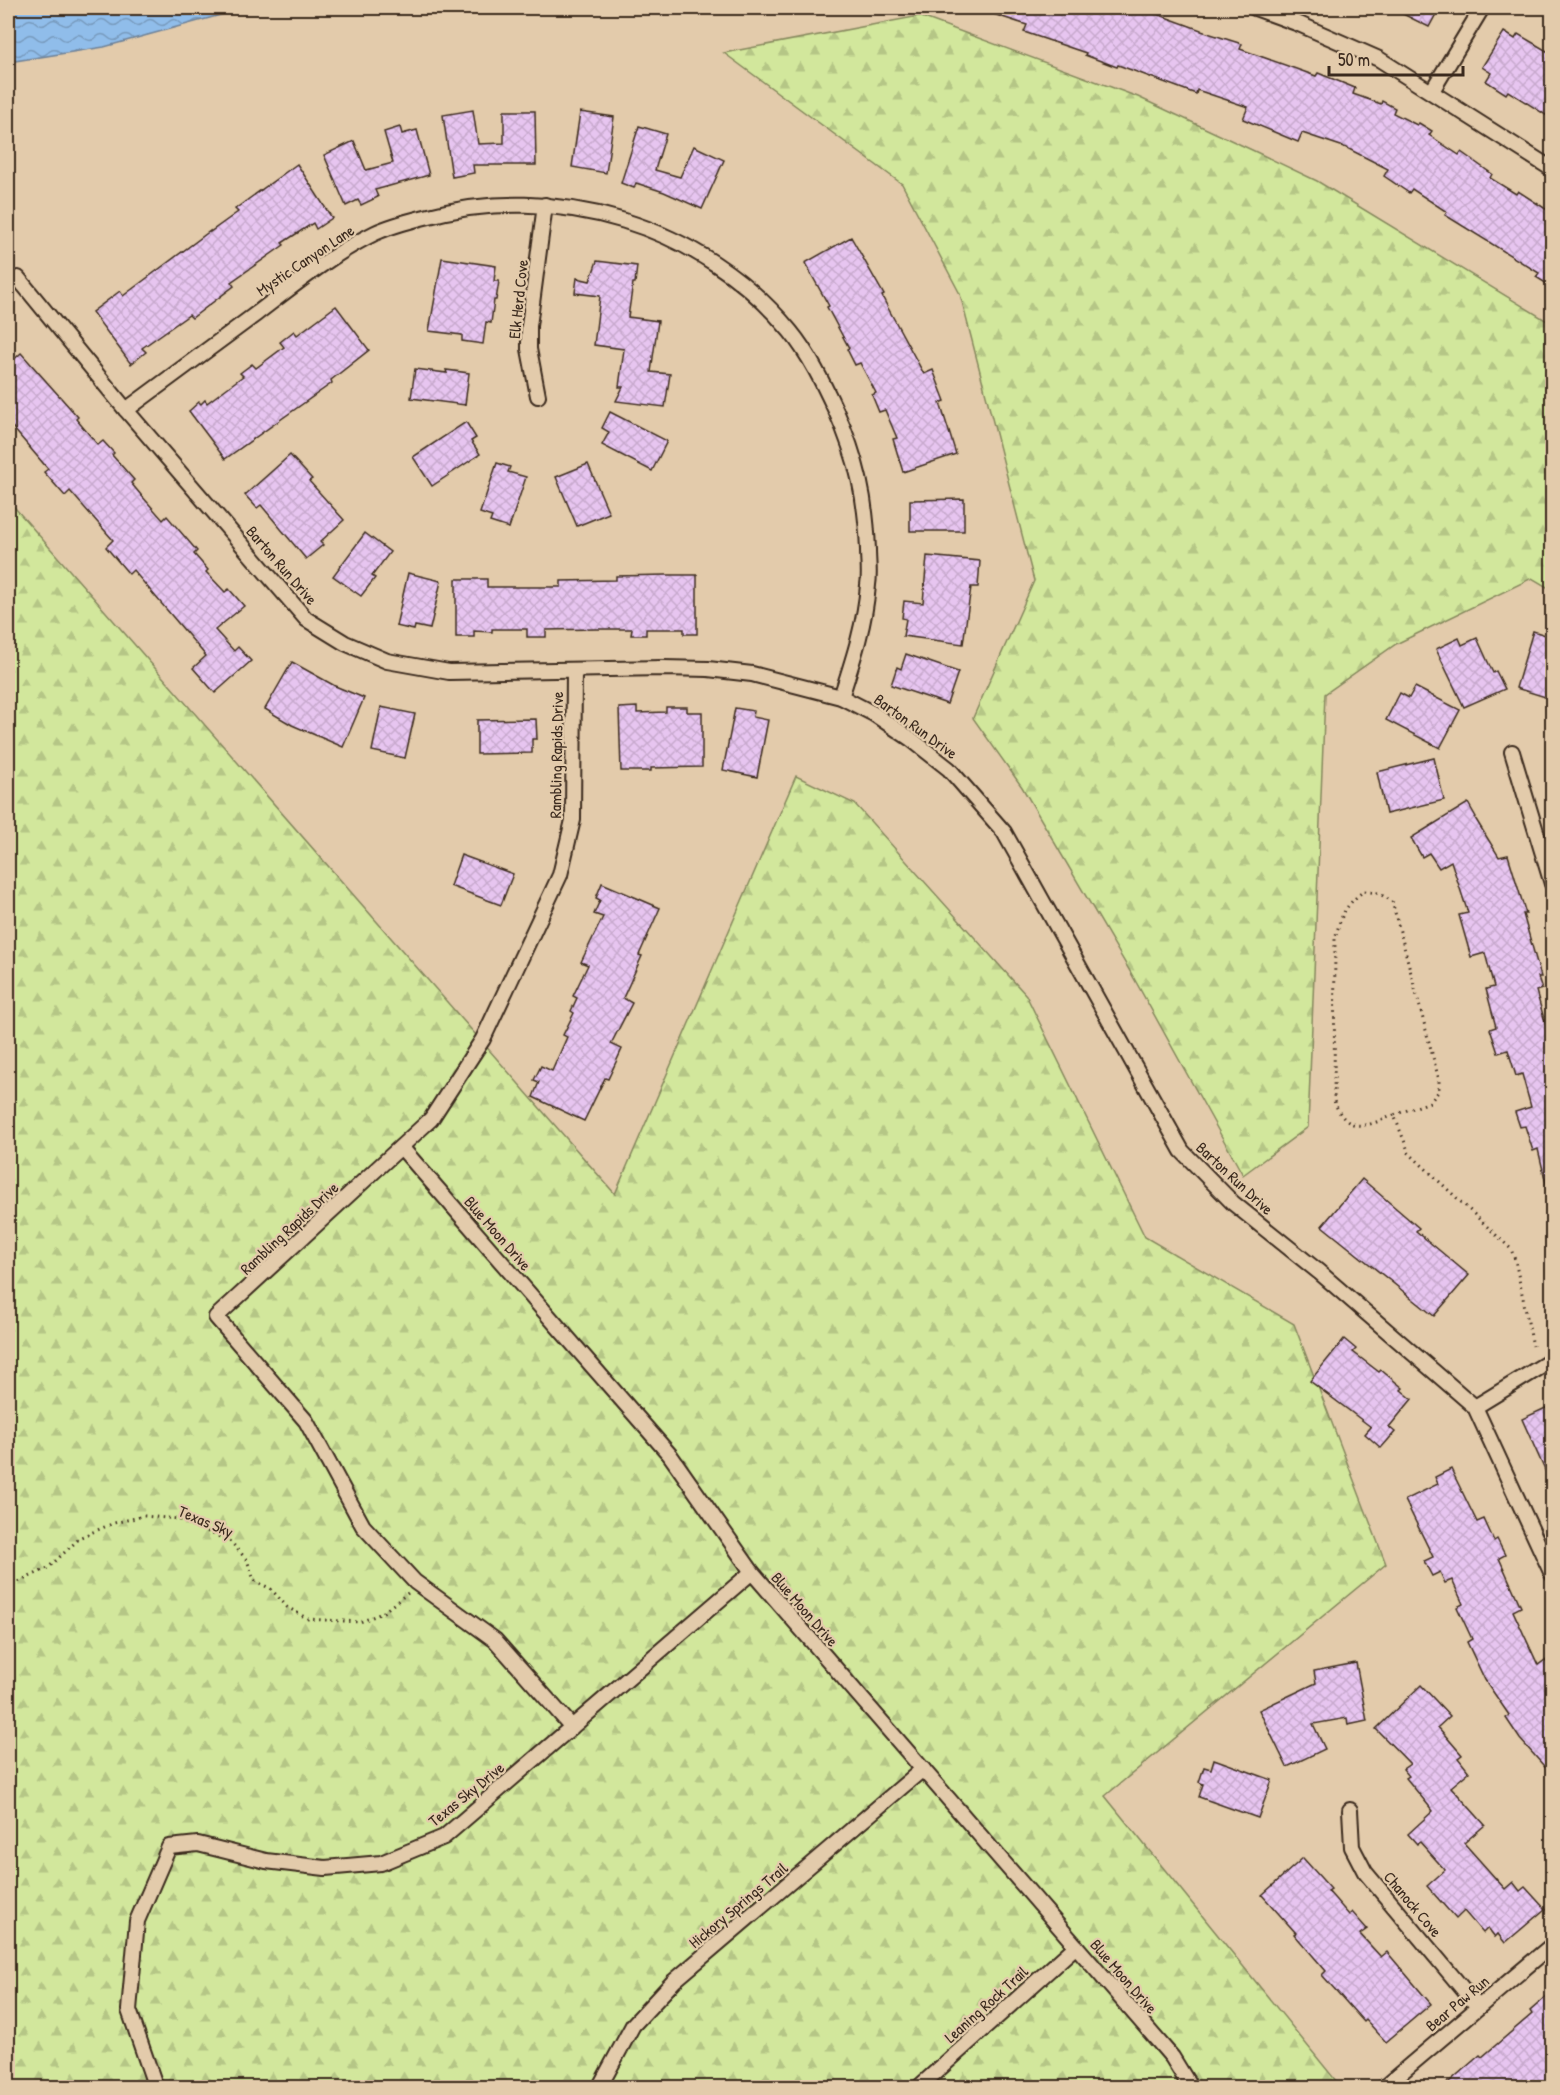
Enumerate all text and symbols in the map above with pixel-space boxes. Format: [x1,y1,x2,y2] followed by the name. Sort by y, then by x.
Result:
[1329,39,1462,77] scale bar
[1338,47,1370,72] text: 50 m
[252,219,359,301] street label: Mystic Canyon Lane
[503,258,533,340] street label: Elk Herd Cove
[242,521,323,610] street label: Barton Run Drive
[870,688,963,764] street label: Barton Run Drive
[544,691,568,819] street label: Rambling Rapids Drive
[1192,1136,1279,1220] street label: Barton Run Drive
[235,1176,343,1279] street label: Rambling Rapids Drive
[459,1191,537,1276] street label: Blue Moon Drive
[175,1500,237,1543] street label: Texas Sky
[766,1567,844,1652] street label: Blue Moon Drive
[423,1756,509,1831] street label: Texas Sky Drive
[684,1857,793,1953] street label: Hickory Springs Trail
[1379,1866,1448,1942] street label: Chanock Cove
[1085,1934,1163,2019] street label: Blue Moon Drive
[939,1960,1033,2047] street label: Leaning Rock Trail
[1421,1970,1493,2036] street label: Bear Paw Run

